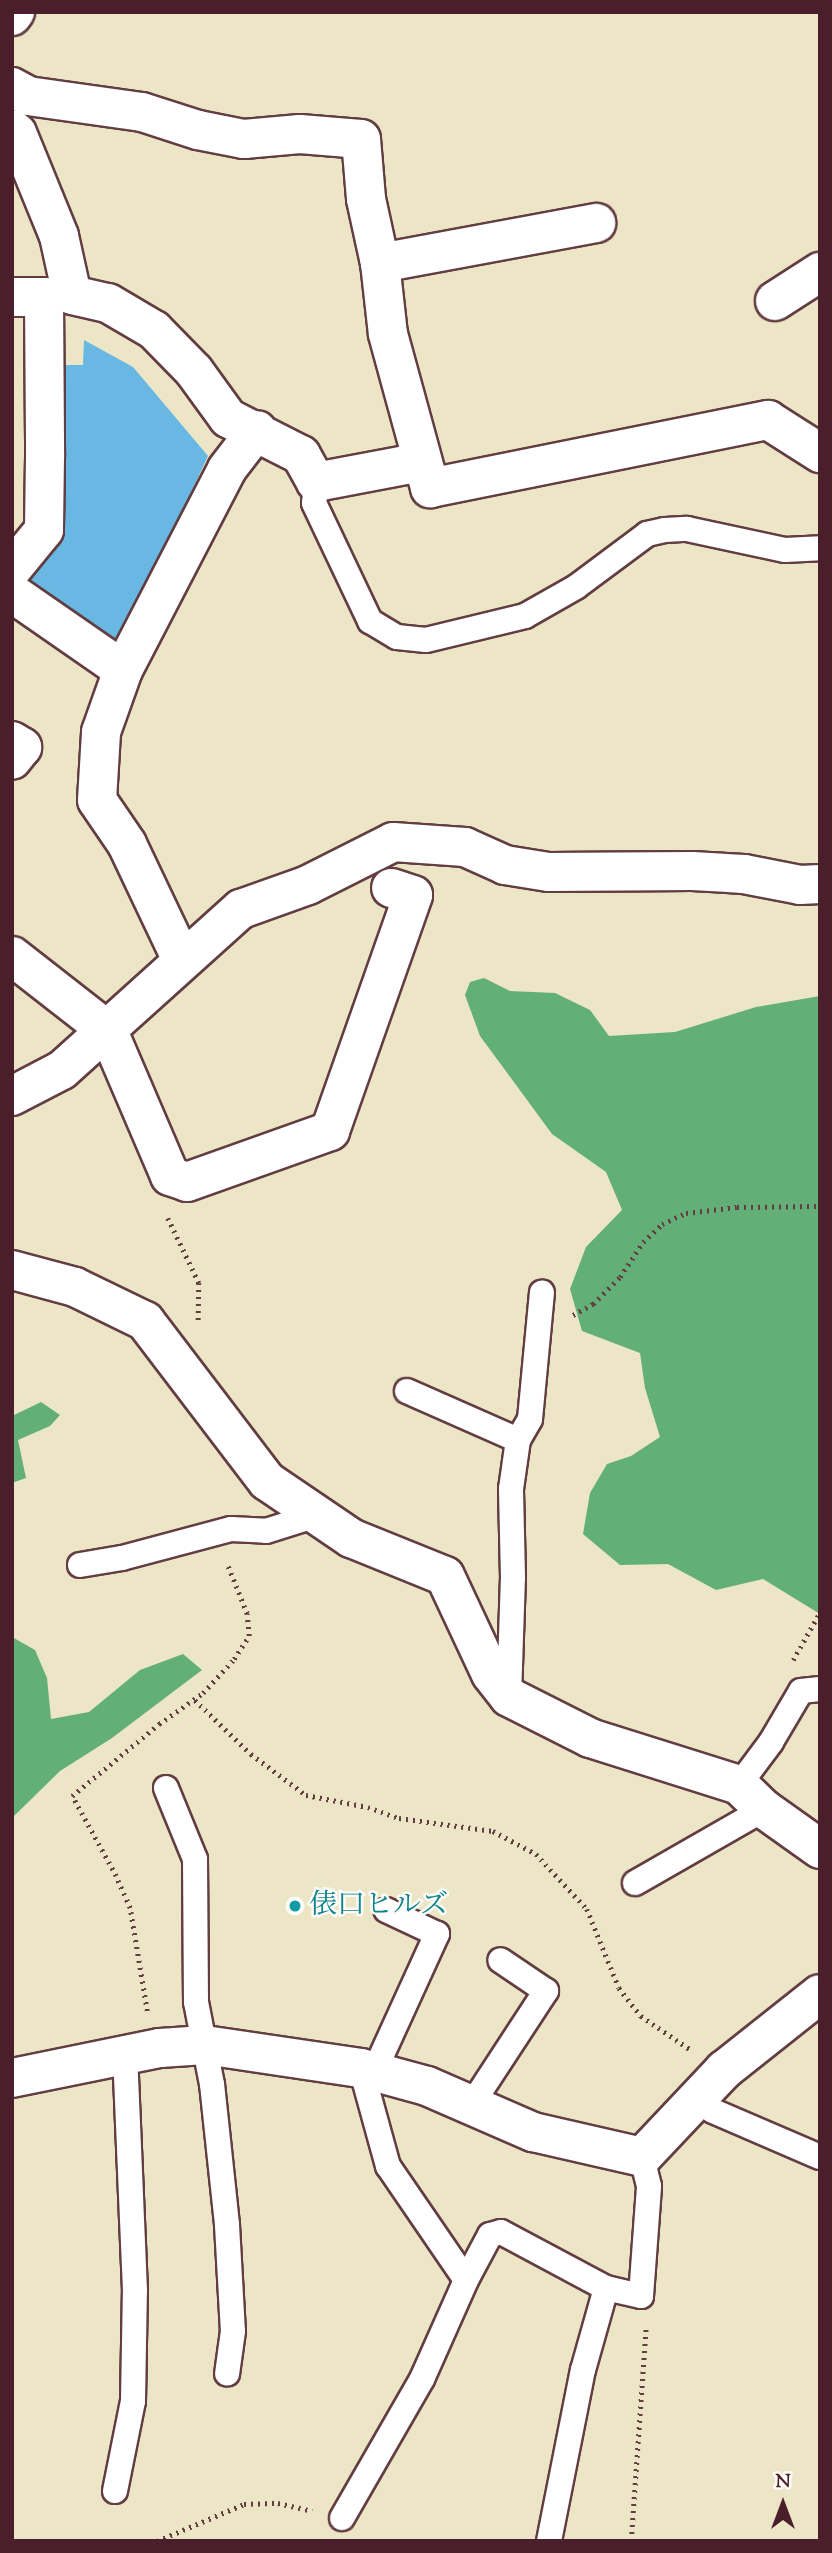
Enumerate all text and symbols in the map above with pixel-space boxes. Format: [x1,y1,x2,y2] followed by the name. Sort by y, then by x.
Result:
[309,1889,449,1923] place label: 俵口ヒルズ
[287,1898,303,1914] marker: 俵口ヒルズ
[748,2469,818,2539] north arrow
[775,2469,791,2496] text: N

